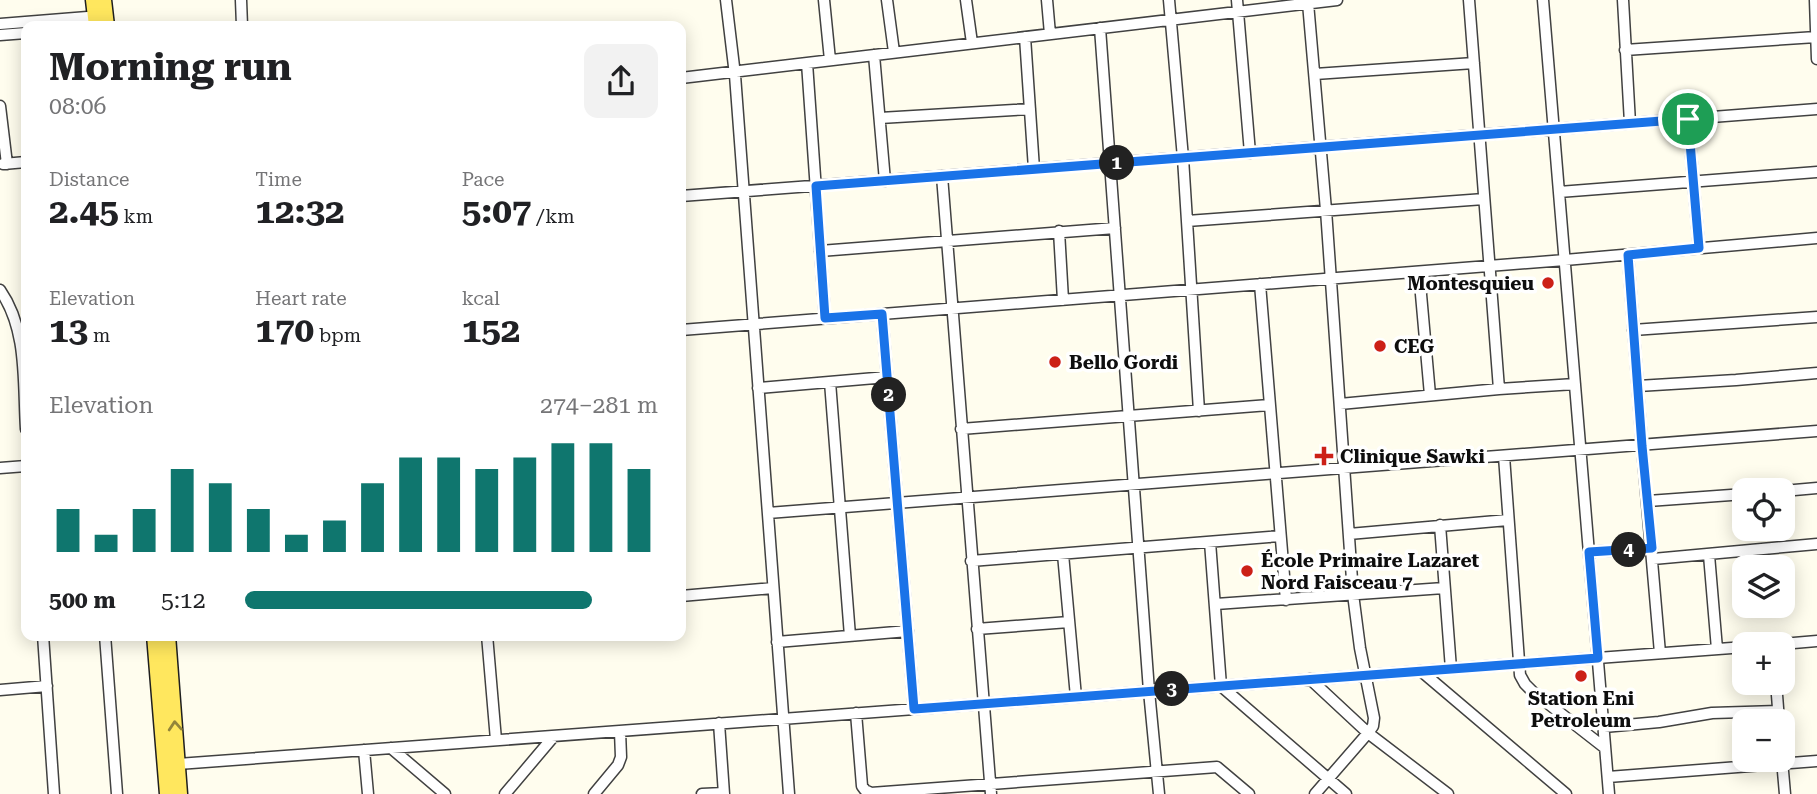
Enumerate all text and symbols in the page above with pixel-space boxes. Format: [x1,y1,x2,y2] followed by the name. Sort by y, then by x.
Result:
[584,44,658,118] button: share
[49,45,292,89] text: Morning run
[1658,89,1718,149] pin
[49,93,106,120] text: 08:06
[1669,100,1707,138] icon: arrive
[1100,146,1134,180] pin: 1
[1111,151,1122,174] text: 1
[49,168,129,191] text: Distance
[255,168,302,191] text: Time
[462,168,505,191] text: Pace
[49,191,119,232] text: 2.45
[255,191,345,232] text: 12:32
[462,191,531,232] text: 5:07
[119,205,153,228] text: km
[531,205,575,228] text: /km
[1407,272,1534,295] place label: Montesquieu
[1540,275,1556,291] marker: Montesquieu
[49,287,135,310] text: Elevation
[255,287,347,310] text: Heart rate
[462,287,500,310] text: kcal
[49,310,88,351] text: 13
[255,310,314,351] text: 170
[462,310,520,351] text: 152
[88,324,110,347] text: m
[314,324,361,347] text: bpm
[1394,335,1435,358] place label: CEG
[1372,338,1388,354] marker: CEG
[1069,351,1178,374] place label: Bello Gordi
[1047,354,1063,370] marker: Bello Gordi
[872,378,906,412] pin: 2
[883,383,894,406] text: 2
[49,392,153,419] text: Elevation
[540,392,658,419] text: 274–281 m
[1340,445,1485,468] place label: Clinique Sawki
[1314,446,1334,466] marker: Clinique Sawki
[1732,478,1795,772] map controls
[1732,478,1795,541] button: locate
[1612,532,1646,568] pin: 4
[1623,538,1634,561] text: 4
[1261,549,1480,594] place label: École Primaire Lazaret Nord Faisceau 7
[1732,555,1795,618] button: layers
[1239,563,1255,579] marker: École Primaire Lazaret Nord Faisceau 7
[49,587,116,614] text: 500 m
[161,587,206,614] text: 5:12
[1732,632,1795,695] button: +
[1573,668,1589,684] marker: Station Eni Petroleum
[1154,672,1190,706] pin: 3
[1166,677,1177,700] text: 3
[1528,687,1634,732] place label: Station Eni Petroleum
[1732,709,1795,772] button: −
[168,720,183,731] one-way arrow

